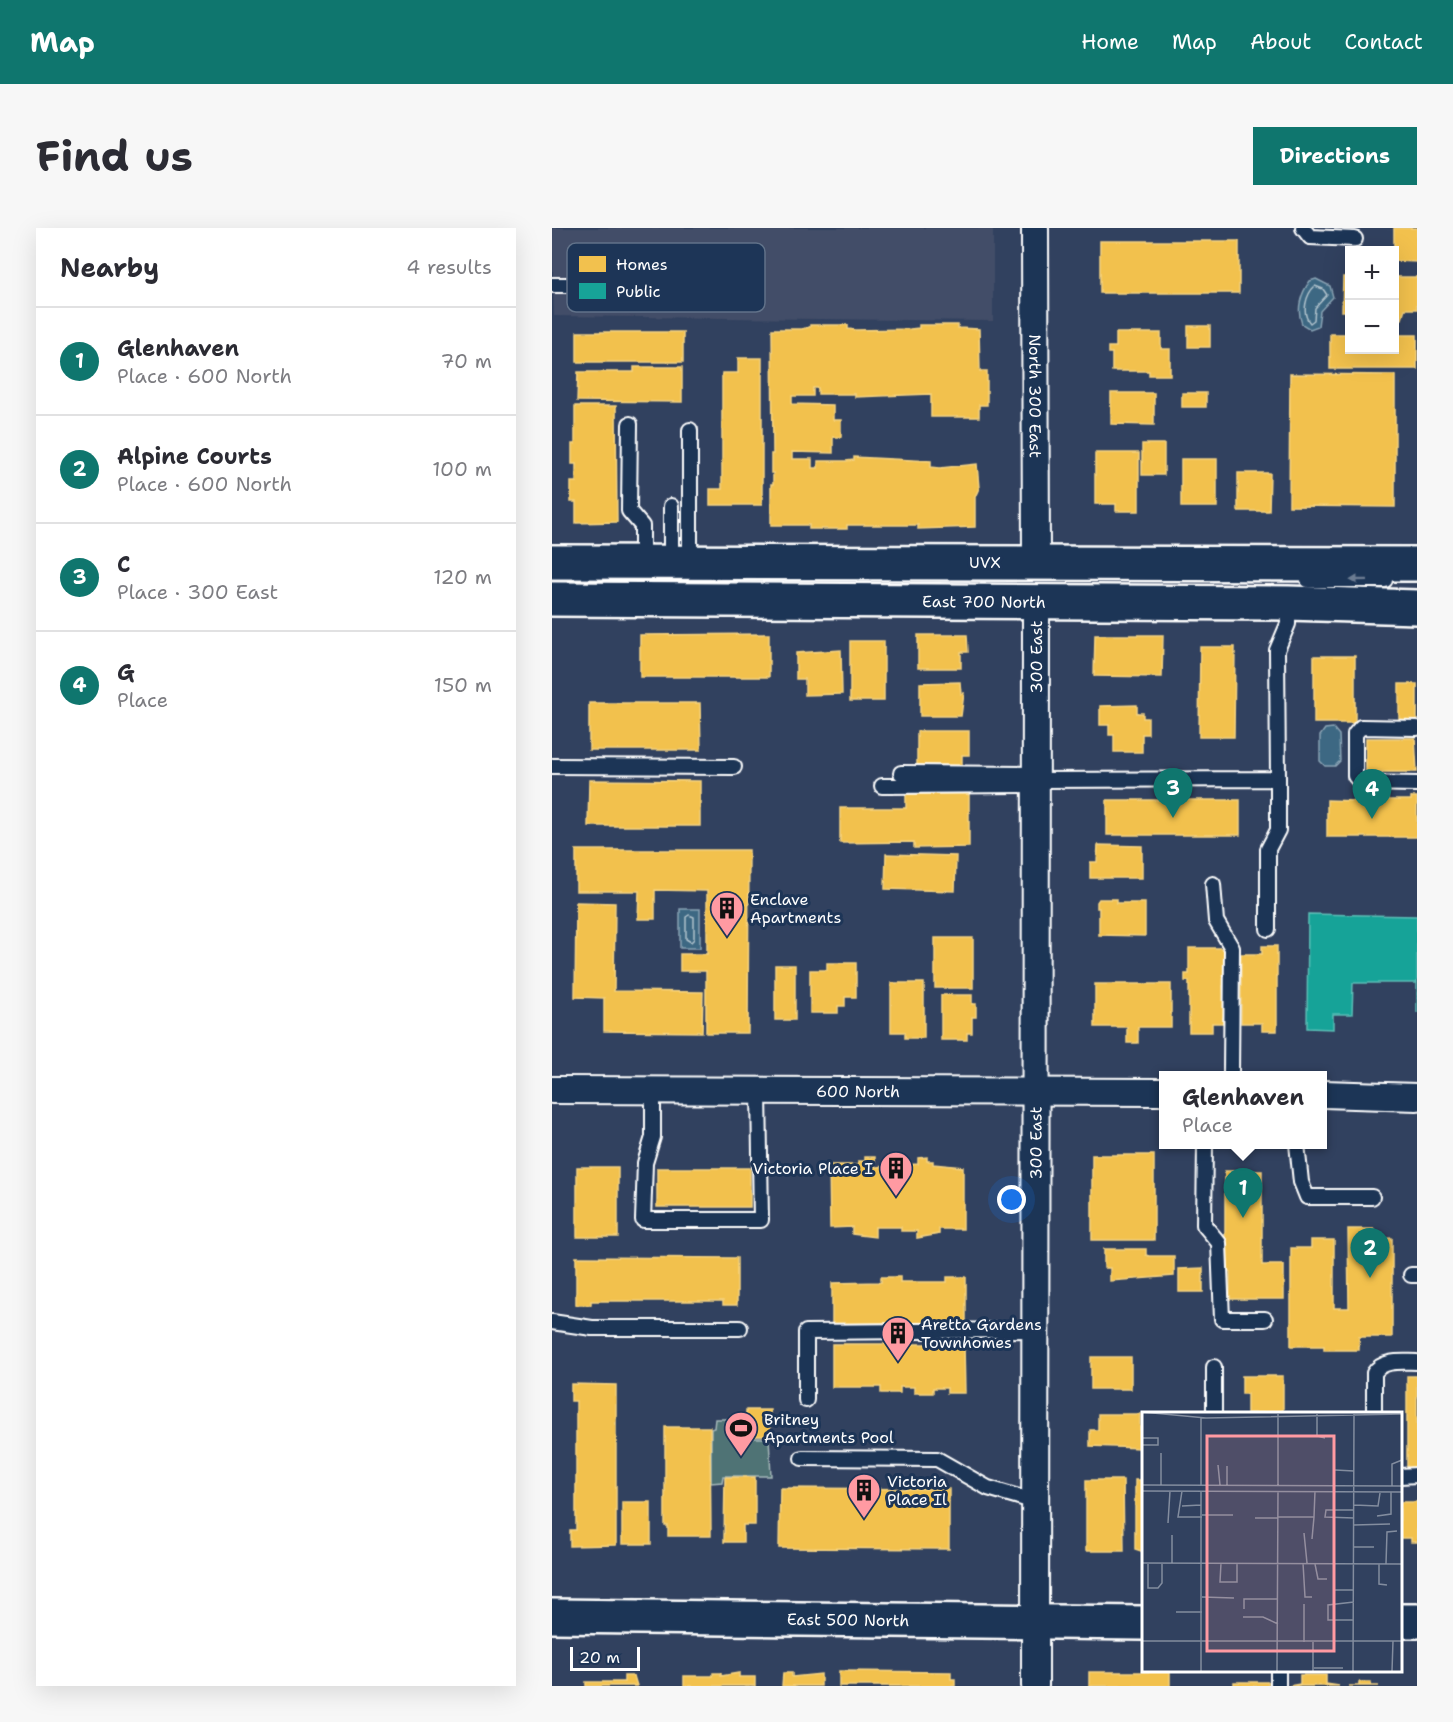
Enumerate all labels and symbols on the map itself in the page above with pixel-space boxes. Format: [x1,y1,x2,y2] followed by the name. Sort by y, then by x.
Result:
[567,243,765,312] legend
[616,254,668,275] text: Homes
[616,281,661,302] text: Public
[1024,334,1046,458] street label: North 300 East
[969,552,1001,573] street label: UVX
[1349,576,1368,585] one-way arrow
[922,591,1046,613] street label: East 700 North
[1026,621,1047,693] street label: 300 East
[1154,768,1192,818] pin: 3
[1352,770,1392,819] pin: 4
[750,889,841,928] place label: Enclave Apartments
[709,890,745,937] building icon: Enclave Apartments
[816,1081,900,1102] street label: 600 North
[1025,1107,1047,1179] street label: 300 East
[878,1150,914,1197] building icon: Victoria Place I
[753,1158,873,1179] place label: Victoria Place I
[1224,1168,1262,1218] pin: 1
[997,1185,1026,1214] your location
[1350,1228,1390,1278] pin: 2
[921,1314,1042,1353] place label: Aretta Gardens Townhomes
[880,1315,916,1362] building icon: Aretta Gardens Townhomes
[764,1409,894,1448] place label: Britney Apartments Pool
[723,1410,759,1457] sports icon: Britney Apartments Pool
[1142,1412,1402,1671] inset map
[887,1471,947,1510] place label: Victoria Place Il
[846,1472,882,1519] building icon: Victoria Place Il
[787,1609,909,1631] street label: East 500 North
[570,1644,640,1672] scale bar

